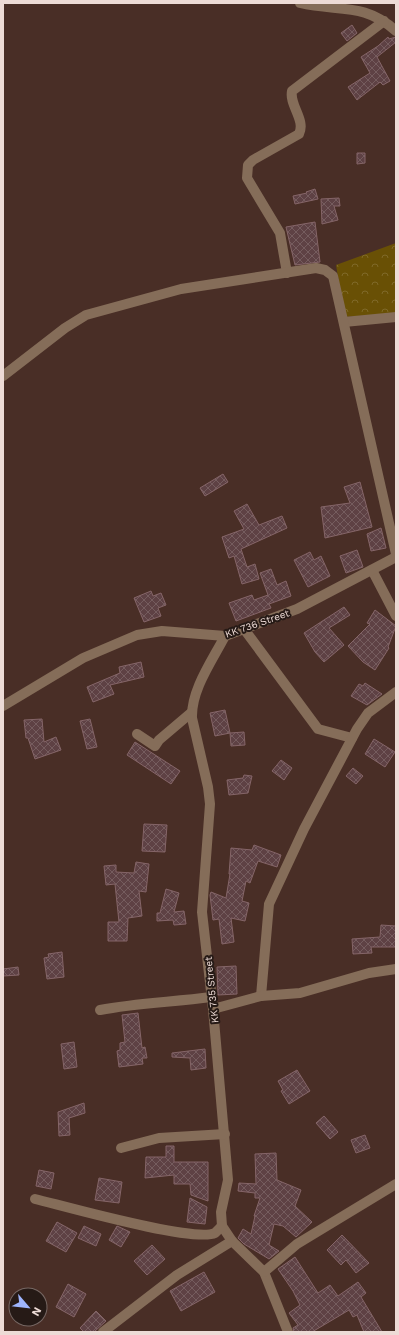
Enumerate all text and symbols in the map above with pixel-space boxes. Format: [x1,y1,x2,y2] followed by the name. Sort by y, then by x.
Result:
[224,607,291,640] street label: KK 736 Street
[202,955,220,1024] street label: KK 735 Street
[8,1287,48,1327] north arrow
[29,1305,44,1318] text: N

